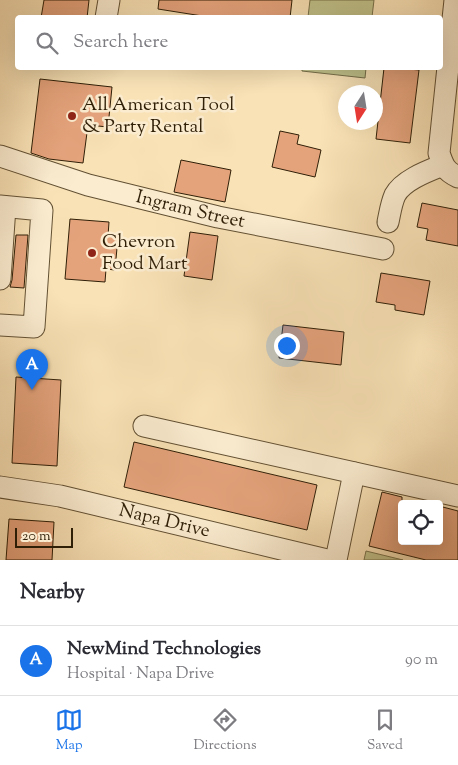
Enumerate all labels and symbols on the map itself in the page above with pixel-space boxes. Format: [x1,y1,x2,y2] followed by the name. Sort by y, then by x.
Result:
[338,85,383,130] north arrow
[82,92,235,141] place label: All American Tool & Party Rental
[66,110,78,122] marker: All American Tool & Party Rental
[133,184,248,236] street label: Ingram Street
[102,229,188,278] place label: Chevron Food Mart
[86,247,98,259] marker: Chevron Food Mart
[274,333,300,359] your location
[16,349,48,390] pin: A
[116,497,213,545] street label: Napa Drive
[15,525,72,548] scale bar

